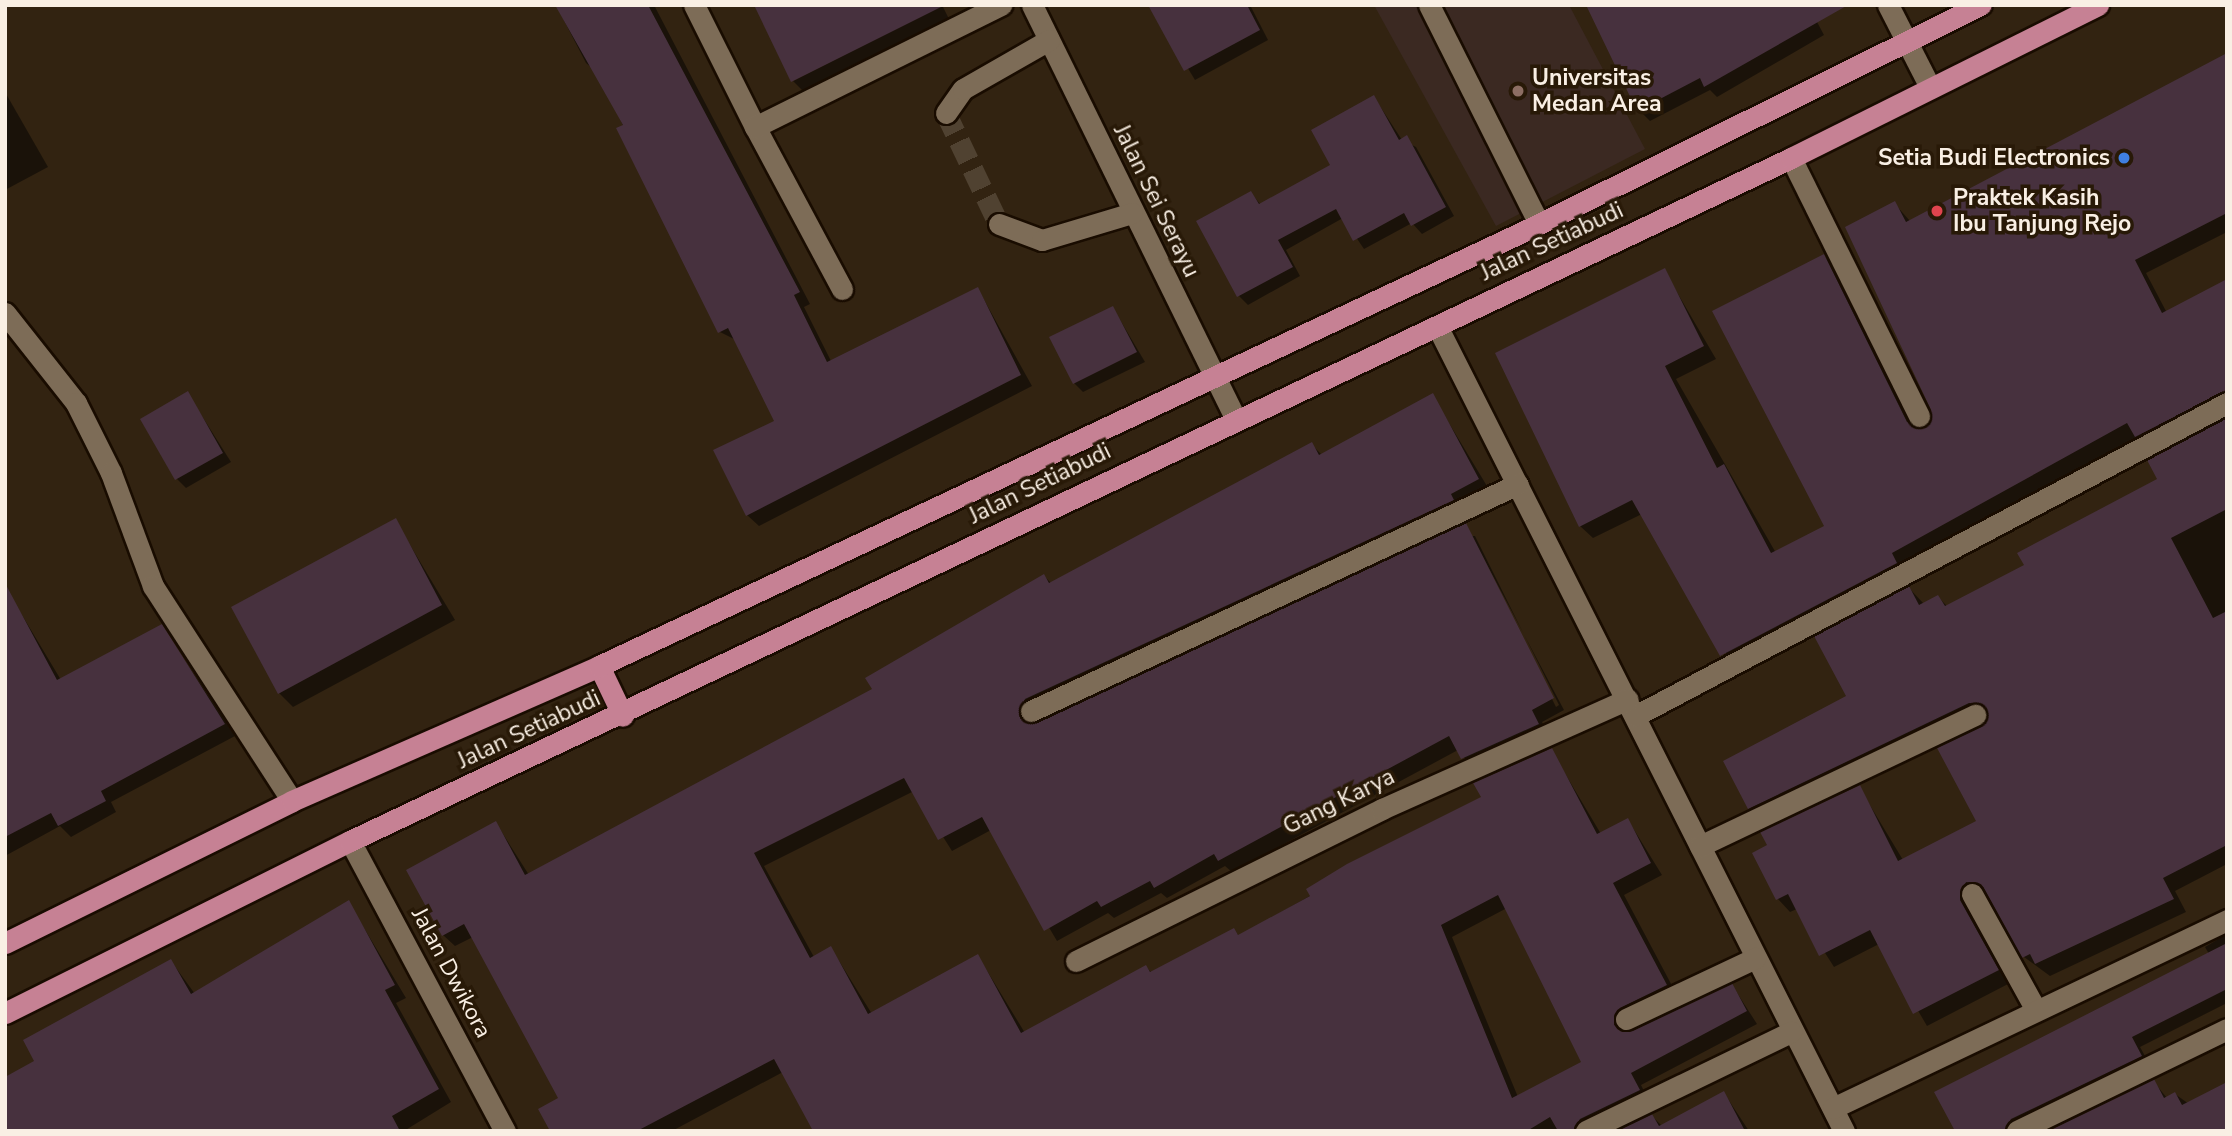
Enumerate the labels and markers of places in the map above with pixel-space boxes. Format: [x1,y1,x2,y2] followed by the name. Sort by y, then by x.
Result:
[1532,64,1661,118] place label: Universitas Medan Area
[1510,83,1526,99] marker: Universitas Medan Area
[1878,144,2110,172] place label: Setia Budi Electronics
[2116,150,2132,166] marker: Setia Budi Electronics
[1953,184,2131,238] place label: Praktek Kasih Ibu Tanjung Rejo
[1927,201,1947,221] marker: Praktek Kasih Ibu Tanjung Rejo

